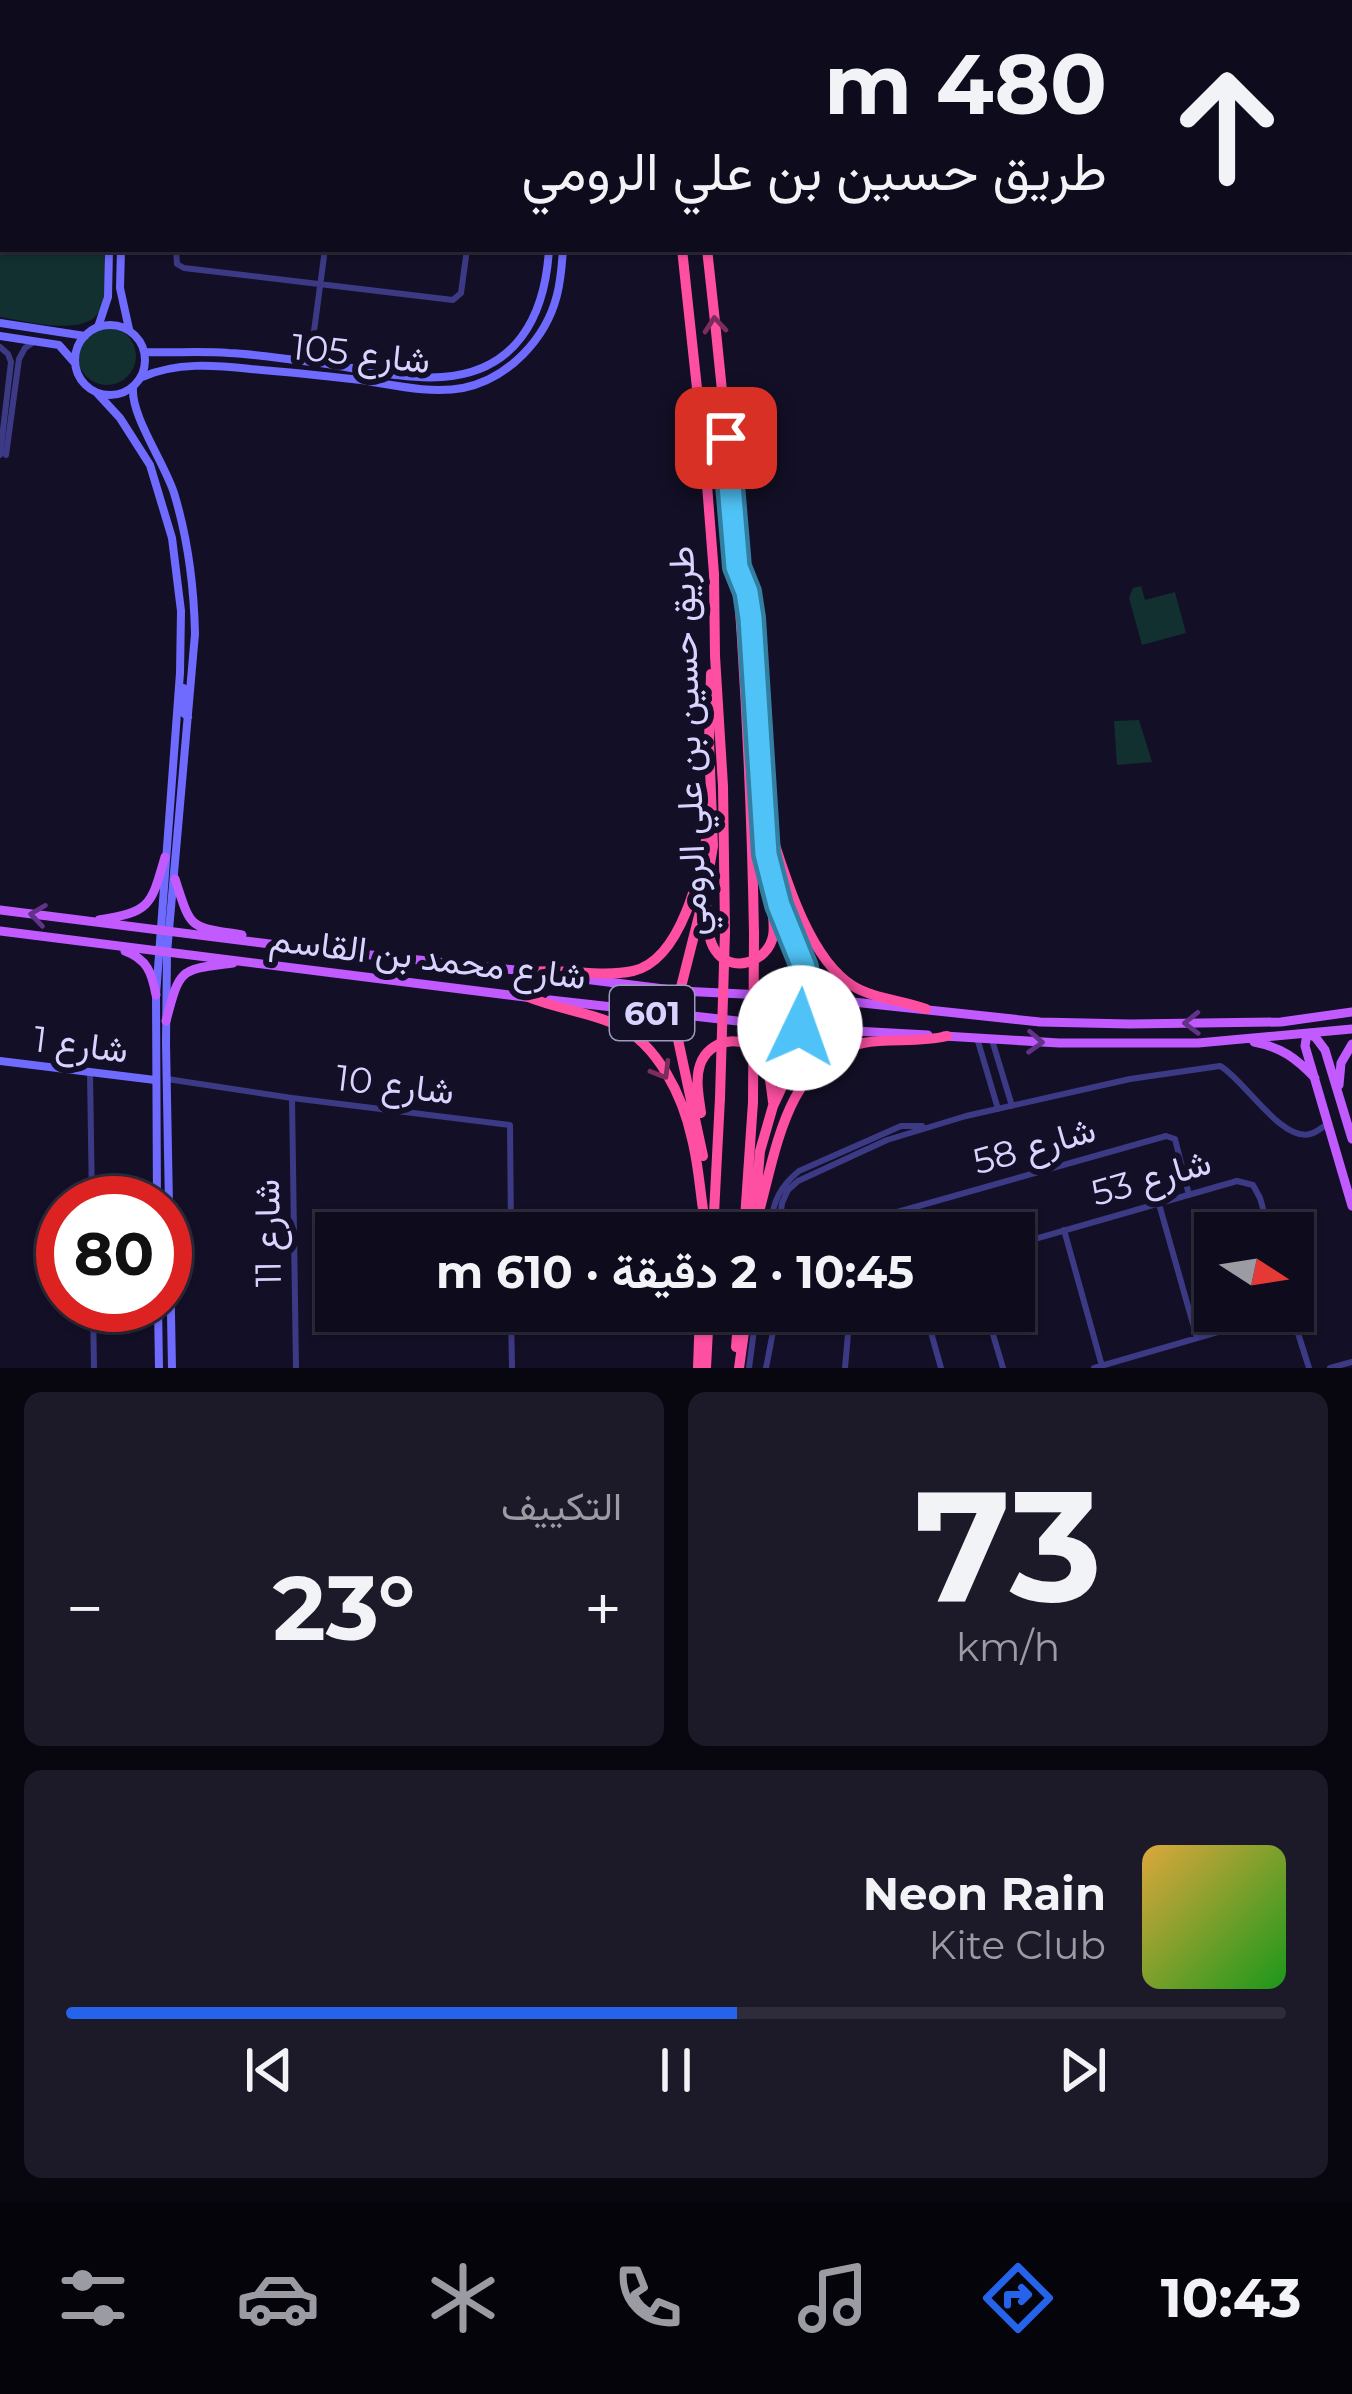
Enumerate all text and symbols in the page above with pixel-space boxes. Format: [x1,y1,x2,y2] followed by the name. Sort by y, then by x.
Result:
[824,33,1107,135] text: 480 m
[1149,48,1305,204] icon: ahead
[522,138,1107,204] text: طريق حسين بن علي الرومي
[703,315,728,334] one-way arrow
[289,324,432,385] street label: شارع 105
[675,387,777,489] pin
[693,405,759,471] icon: arrive
[658,545,724,937] street label: طريق حسين بن علي الرومي
[28,903,48,929] one-way arrow
[267,916,589,1001] street label: شارع محمد بن القاسم
[737,965,863,1091] position arrow
[610,986,694,1040] road number: 601
[1182,1010,1201,1036] one-way arrow
[31,1016,131,1075] street label: شارع 1
[1026,1029,1045,1055] one-way arrow
[333,1055,457,1116] street label: شارع 10
[648,1058,671,1080] one-way arrow
[968,1107,1101,1186] street label: شارع 58
[1086,1139,1217,1218] street label: شارع 53
[36,1176,192,1332] speed limit sign: 80
[244,1179,293,1287] street label: شارع 11
[1194,1212,1314,1332] north arrow
[1194,1212,1314,1332] map controls
[436,1244,914,1299] text: 10:45 · 2 دقيقة · 610 m
[914,1450,1102,1640] text: 73
[501,1482,622,1530] text: التكييف
[273,1553,415,1663] text: 23°
[66,1568,104,1649] text: −
[584,1568,622,1649] text: +
[956,1623,1060,1671] text: km/h
[863,1866,1106,1921] text: Neon Rain
[928,1921,1106,1969] text: Kite Club
[236,2037,302,2103] icon: previous
[643,2037,709,2103] icon: pause
[1050,2037,1116,2103] icon: next
[51,2256,135,2340] icon: filters
[236,2256,320,2340] icon: car
[421,2256,505,2340] icon: climate
[606,2256,690,2340] icon: phone
[791,2256,875,2340] icon: music
[976,2256,1060,2340] icon: directions
[1161,2265,1302,2331] text: 10:43

